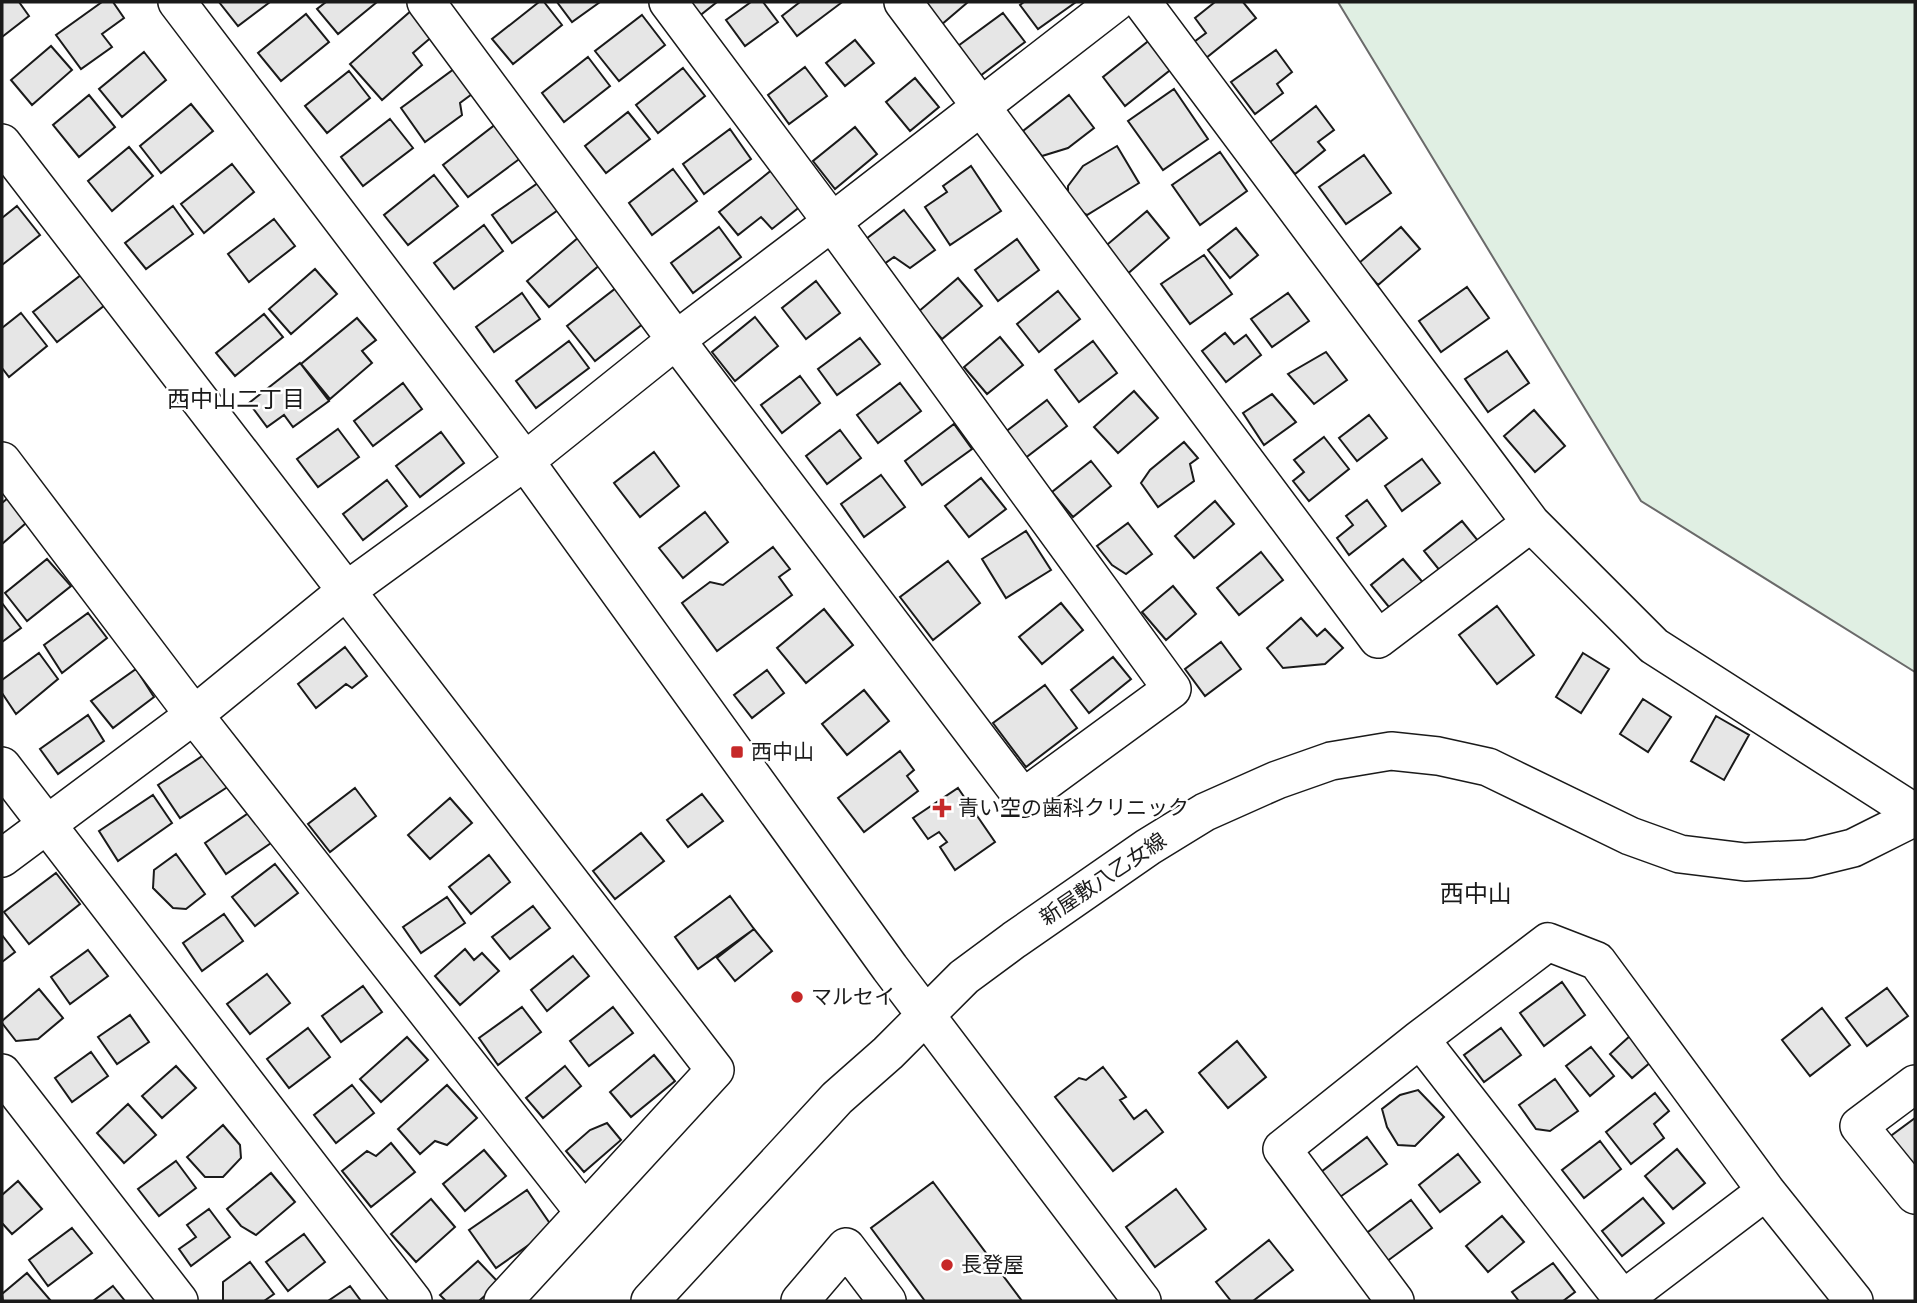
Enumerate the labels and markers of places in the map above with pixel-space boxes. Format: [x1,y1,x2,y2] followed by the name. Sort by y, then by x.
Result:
[751,740,814,763] place label: 西中山
[729,744,745,760] marker: 西中山
[958,796,1189,819] place label: 青い空の歯科クリニック
[932,798,952,818] marker: 青い空の歯科クリニック
[811,985,895,1008] place label: マルセイ
[789,989,805,1005] marker: マルセイ
[961,1253,1024,1276] place label: 長登屋
[939,1257,955,1273] marker: 長登屋

